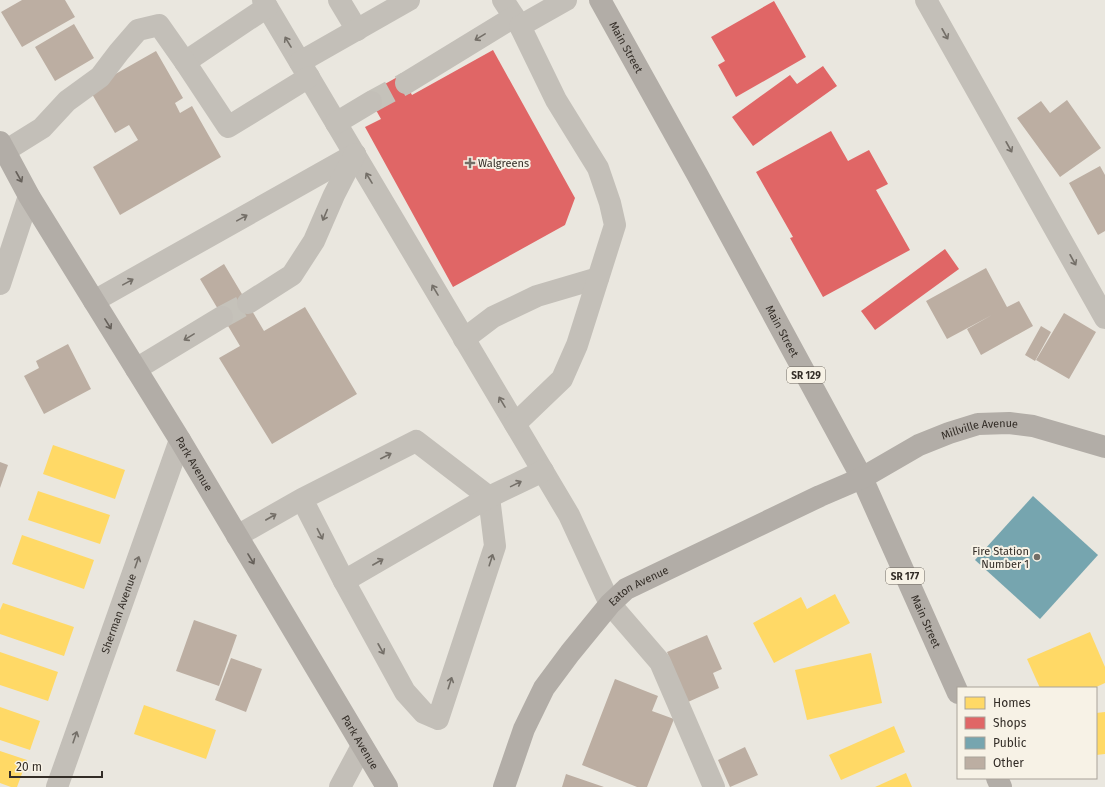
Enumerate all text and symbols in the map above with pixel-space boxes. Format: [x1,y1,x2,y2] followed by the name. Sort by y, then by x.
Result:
[606,19,645,75] street label: Main Street
[941,28,949,40] one-way arrow
[474,34,486,42] one-way arrow
[284,37,292,48] one-way arrow
[1005,141,1013,153] one-way arrow
[478,157,529,170] place label: Walgreens
[465,158,475,168] marker: Walgreens
[15,171,23,183] one-way arrow
[364,172,372,184] one-way arrow
[321,208,329,220] one-way arrow
[236,214,248,222] one-way arrow
[1069,254,1077,266] one-way arrow
[122,278,134,285] one-way arrow
[431,285,439,296] one-way arrow
[763,303,801,360] street label: Main Street
[105,318,113,330] one-way arrow
[183,334,195,342] one-way arrow
[787,367,825,383] road number: SR 129
[497,396,505,408] one-way arrow
[939,417,1019,442] street label: Millville Avenue
[173,435,215,494] street label: Park Avenue
[380,452,392,459] one-way arrow
[510,480,522,488] one-way arrow
[265,513,277,521] one-way arrow
[317,528,324,540] one-way arrow
[972,545,1029,571] place label: Fire Station Number 1
[1032,552,1042,562] marker: Fire Station Number 1
[247,553,255,565] one-way arrow
[488,554,495,567] one-way arrow
[133,556,141,568] one-way arrow
[372,557,384,565] one-way arrow
[606,564,671,609] street label: Eaton Avenue
[886,568,924,584] road number: SR 177
[99,572,139,656] street label: Sherman Avenue
[908,593,943,650] street label: Main Street
[378,643,386,655] one-way arrow
[447,677,454,690] one-way arrow
[957,687,1097,779] legend
[993,696,1031,710] text: Homes
[339,713,381,772] street label: Park Avenue
[993,716,1027,730] text: Shops
[72,731,79,744] one-way arrow
[993,736,1027,750] text: Public
[10,753,102,779] scale bar
[993,756,1024,770] text: Other
[16,760,42,774] text: 20 m

